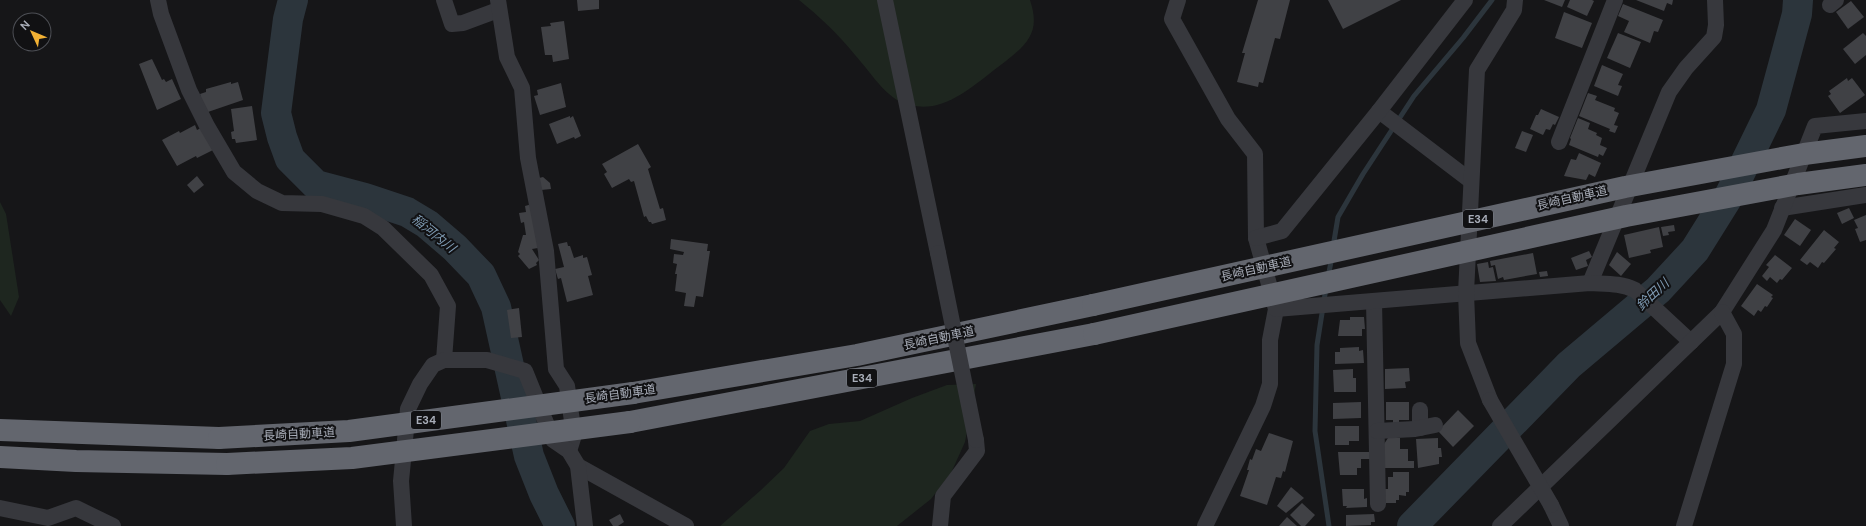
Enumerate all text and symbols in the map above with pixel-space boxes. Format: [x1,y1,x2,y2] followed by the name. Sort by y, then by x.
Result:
[12,12,52,52] north arrow
[17,17,33,33] text: N
[1535,182,1609,214] street label: 長崎自動車道
[408,210,461,258] water label: 稲河内川
[1463,210,1493,228] road number: E34
[1219,253,1293,285] street label: 長崎自動車道
[1632,273,1674,314] water label: 鈴田川
[902,323,976,353] street label: 長崎自動車道
[847,369,877,387] road number: E34
[583,381,657,407] street label: 長崎自動車道
[411,411,441,429] road number: E34
[263,424,335,444] street label: 長崎自動車道

